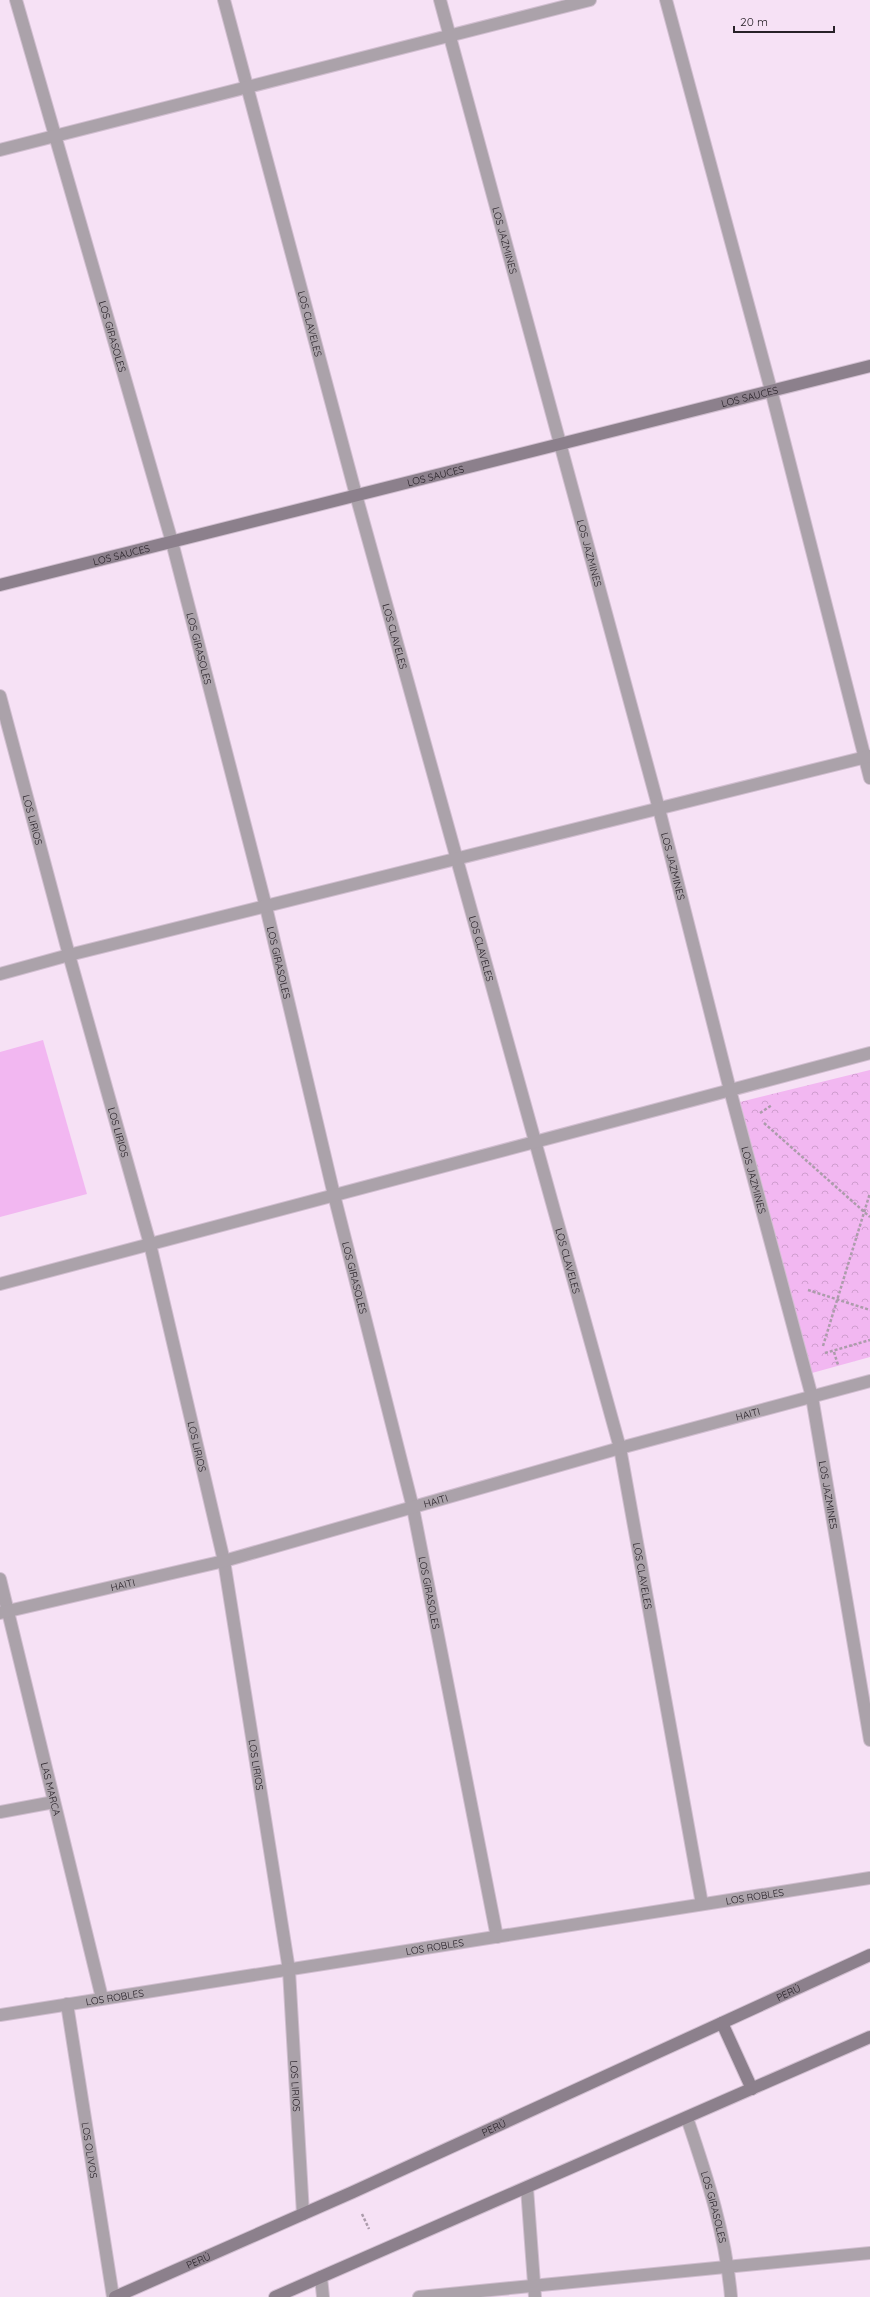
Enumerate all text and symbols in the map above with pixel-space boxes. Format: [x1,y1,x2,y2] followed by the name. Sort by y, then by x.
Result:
[734,8,834,34] scale bar
[740,14,768,29] text: 20 m
[490,205,520,276] street label: LOS JAZMINES
[295,289,325,358] street label: LOS CLAVELES
[96,299,129,374] street label: LOS GIRASOLES
[720,383,780,410] street label: LOS SAUCES
[406,462,466,489] street label: LOS SAUCES
[574,518,605,589] street label: LOS JAZMINES
[91,541,151,568] street label: LOS SAUCES
[380,602,411,671] street label: LOS CLAVELES
[184,611,215,686] street label: LOS GIRASOLES
[20,793,46,847] street label: LOS LIRIOS
[659,831,688,902] street label: LOS JAZMINES
[466,914,497,983] street label: LOS CLAVELES
[264,925,294,1000] street label: LOS GIRASOLES
[105,1106,132,1159] street label: LOS LIRIOS
[739,1145,769,1215] street label: LOS JAZMINES
[553,1227,584,1296] street label: LOS CLAVELES
[340,1240,370,1315] street label: LOS GIRASOLES
[734,1404,761,1423] street label: HAITI
[185,1420,210,1473] street label: LOS LIRIOS
[816,1460,841,1530] street label: LOS JAZMINES
[422,1491,449,1510] street label: HAITI
[631,1541,655,1611] street label: LOS CLAVELES
[416,1555,443,1631] street label: LOS GIRASOLES
[109,1575,136,1594] street label: HAITI
[246,1738,267,1792] street label: LOS LIRIOS
[38,1761,64,1817] street label: LAS MARCA
[725,1885,785,1907] street label: LOS ROBLES
[405,1936,465,1958] street label: LOS ROBLES
[774,1981,803,2004] street label: PERÚ
[85,1986,145,2008] street label: LOS ROBLES
[288,2060,304,2112] street label: LOS LIRIOS
[480,2116,508,2139] street label: PERÚ
[79,2121,101,2180] street label: LOS OLIVOS
[698,2169,730,2244] street label: LOS GIRASOLES
[184,2249,213,2271] street label: PERÚ

